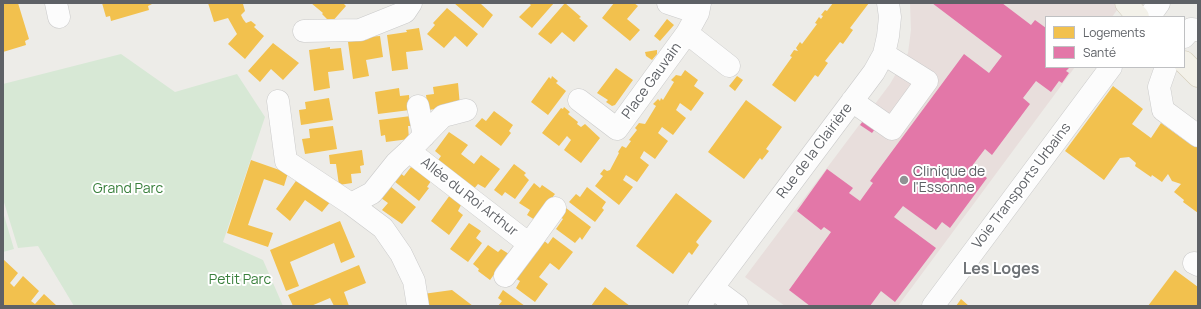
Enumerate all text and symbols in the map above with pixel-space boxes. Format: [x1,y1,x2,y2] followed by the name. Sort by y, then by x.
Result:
[1045,16,1185,68] legend
[1083,24,1145,41] text: Logements
[619,40,685,122] street label: Place Gauvain
[1083,44,1116,61] text: Santé
[774,100,856,202] street label: Rue de la Clairière
[969,120,1075,252] street label: Voie Transports Urbains
[417,154,521,240] street label: Allée du Roi Arthur
[913,164,985,196] place label: Clinique de l'Essonne
[898,174,910,186] marker: Clinique de l'Essonne
[93,181,163,197] park label: Grand Parc
[963,260,1039,280] district label: Les Loges
[209,272,271,288] park label: Petit Parc

